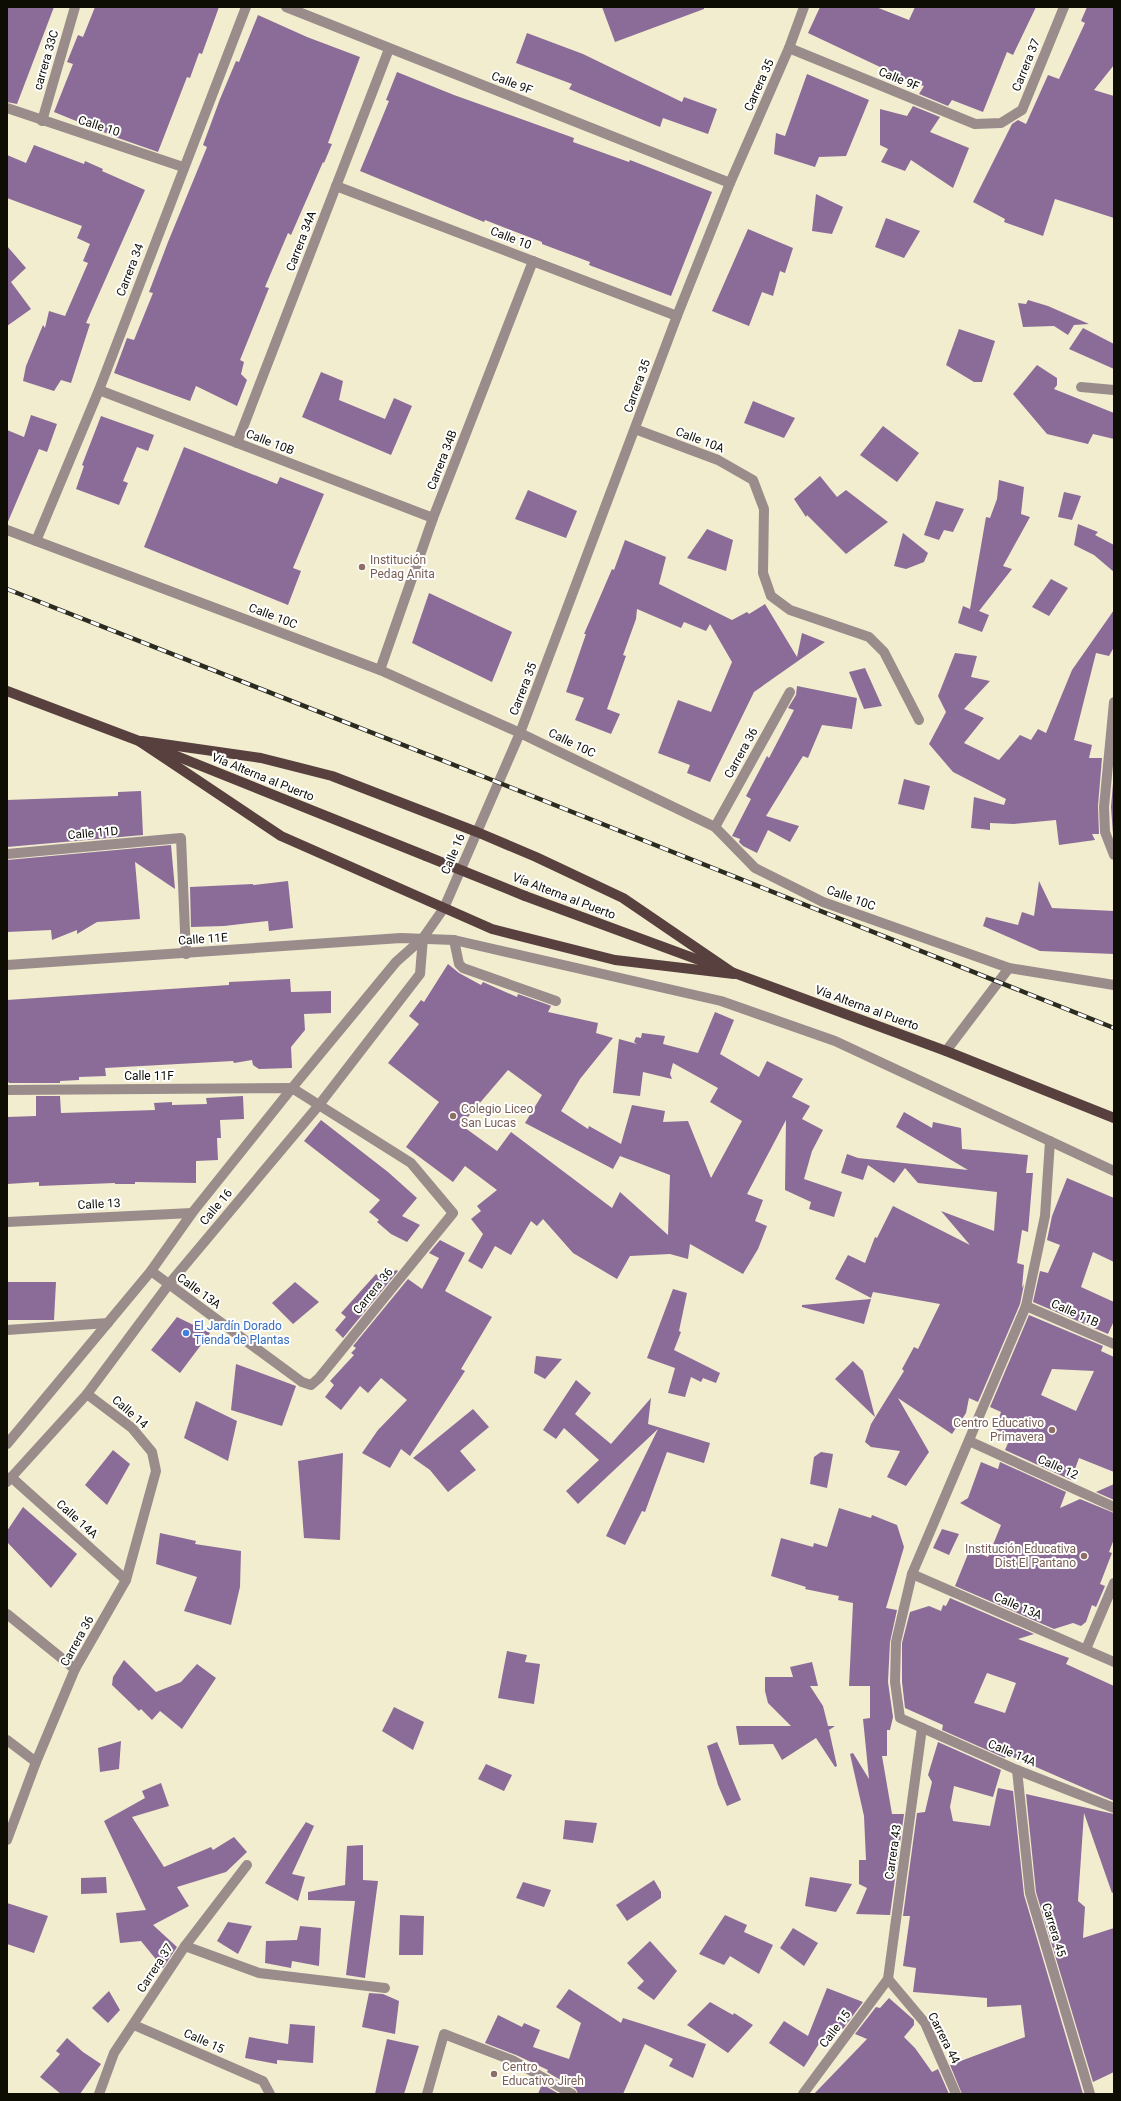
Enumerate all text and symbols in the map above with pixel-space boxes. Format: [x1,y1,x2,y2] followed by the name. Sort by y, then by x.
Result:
[31,28,61,92] street label: carrera 33C
[1009,36,1043,93] street label: Carrera 37
[741,57,777,113] street label: Carrera 35
[876,64,922,94] street label: Calle 9F
[489,69,535,97] street label: Calle 9F
[76,113,122,139] street label: Calle 10
[283,209,319,273] street label: Carrera 34A
[488,224,534,252] street label: Calle 10
[114,241,147,298] street label: Carrera 34
[621,357,653,414] street label: Carrera 35
[674,424,726,456] street label: Calle 10A
[244,426,296,458] street label: Calle 10B
[424,428,460,492] street label: Carrera 34B
[370,553,435,581] place label: Institución Pedag Anita
[357,562,367,572] marker: Institución Pedag Anita
[247,600,299,632] street label: Calle 10C
[507,660,540,717] street label: Carrera 35
[721,725,761,781] street label: Carrera 36
[546,726,598,761] street label: Calle 10C
[210,750,316,804] street label: Vía Alterna al Puerto
[67,824,119,842] street label: Calle 11D
[438,831,468,877] street label: Calle 16
[510,870,618,922] street label: Vía Alterna al Puerto
[825,883,877,913] street label: Calle 10C
[178,930,229,948] street label: Calle 11E
[813,983,921,1033] street label: Vía Alterna al Puerto
[124,1069,174,1083] street label: Calle 11F
[461,1102,533,1130] place label: Colegio Liceo San Lucas
[448,1111,458,1121] marker: Colegio Liceo San Lucas
[197,1186,235,1228] street label: Calle 16
[77,1196,121,1212] street label: Calle 13
[350,1265,396,1317] street label: Carrera 36
[174,1270,224,1312] street label: Calle 13A
[1049,1296,1101,1330] street label: Calle 11B
[194,1319,290,1347] place label: El Jardín Dorado Tienda de Plantas
[181,1328,191,1338] marker: El Jardín Dorado Tienda de Plantas
[109,1393,151,1432] street label: Calle 14
[953,1416,1044,1444] place label: Centro Educativo Primavera
[1047,1425,1057,1435] marker: Centro Educativo Primavera
[1036,1452,1081,1482] street label: Calle 12
[53,1497,101,1541] street label: Calle 14A
[965,1542,1076,1570] place label: Institución Educativa Dist El Pantano
[1079,1551,1089,1561] marker: Institución Educativa Dist El Pantano
[992,1590,1044,1622] street label: Calle 13A
[57,1613,97,1669] street label: Carrera 36
[986,1737,1038,1769] street label: Calle 14A
[882,1824,904,1880] street label: Carrera 43
[1039,1901,1069,1959] street label: Carrera 45
[134,1941,176,1995] street label: Carrera 37
[816,2007,854,2050] street label: Calle 15
[925,2010,963,2066] street label: Carrera 44
[182,2026,227,2056] street label: Calle 15
[502,2060,584,2088] place label: Centro Educativo Jireh
[489,2069,499,2079] marker: Centro Educativo Jireh

